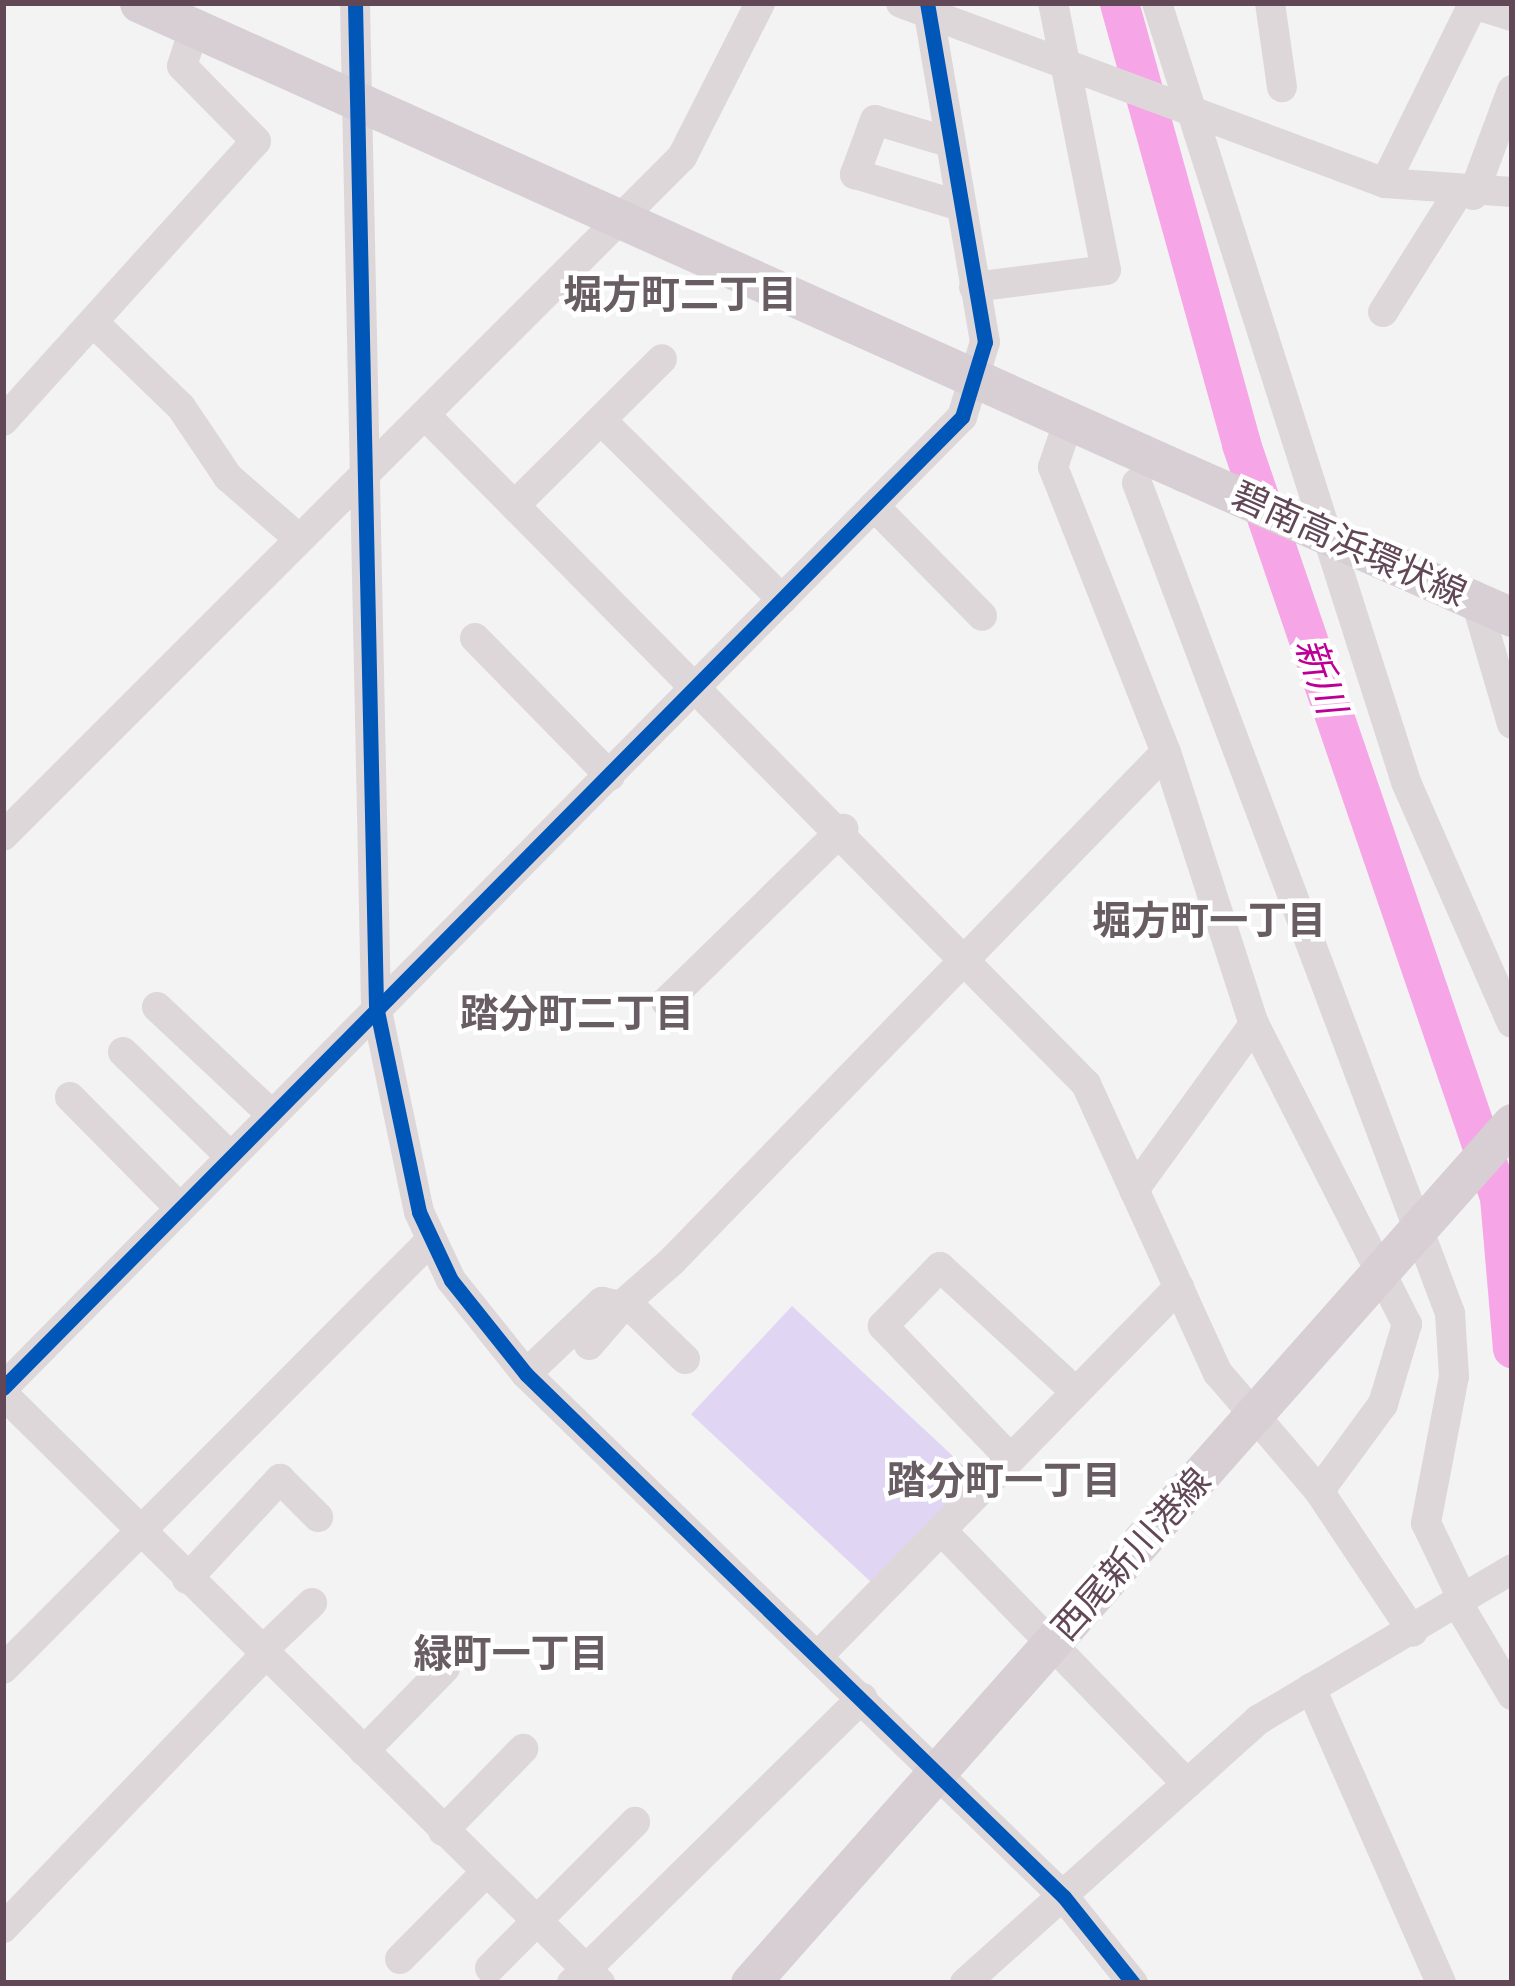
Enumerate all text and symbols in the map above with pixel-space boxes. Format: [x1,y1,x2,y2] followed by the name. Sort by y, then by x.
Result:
[563,272,797,318] district label: 堀方町二丁目
[1225,474,1473,616] street label: 碧南高浜環状線
[1285,632,1355,720] water label: 新川
[1092,898,1326,944] district label: 堀方町一丁目
[460,991,694,1037] district label: 踏分町二丁目
[887,1458,1121,1504] district label: 踏分町一丁目
[1044,1460,1220,1650] street label: 西尾新川港線
[414,1631,608,1677] district label: 緑町一丁目

